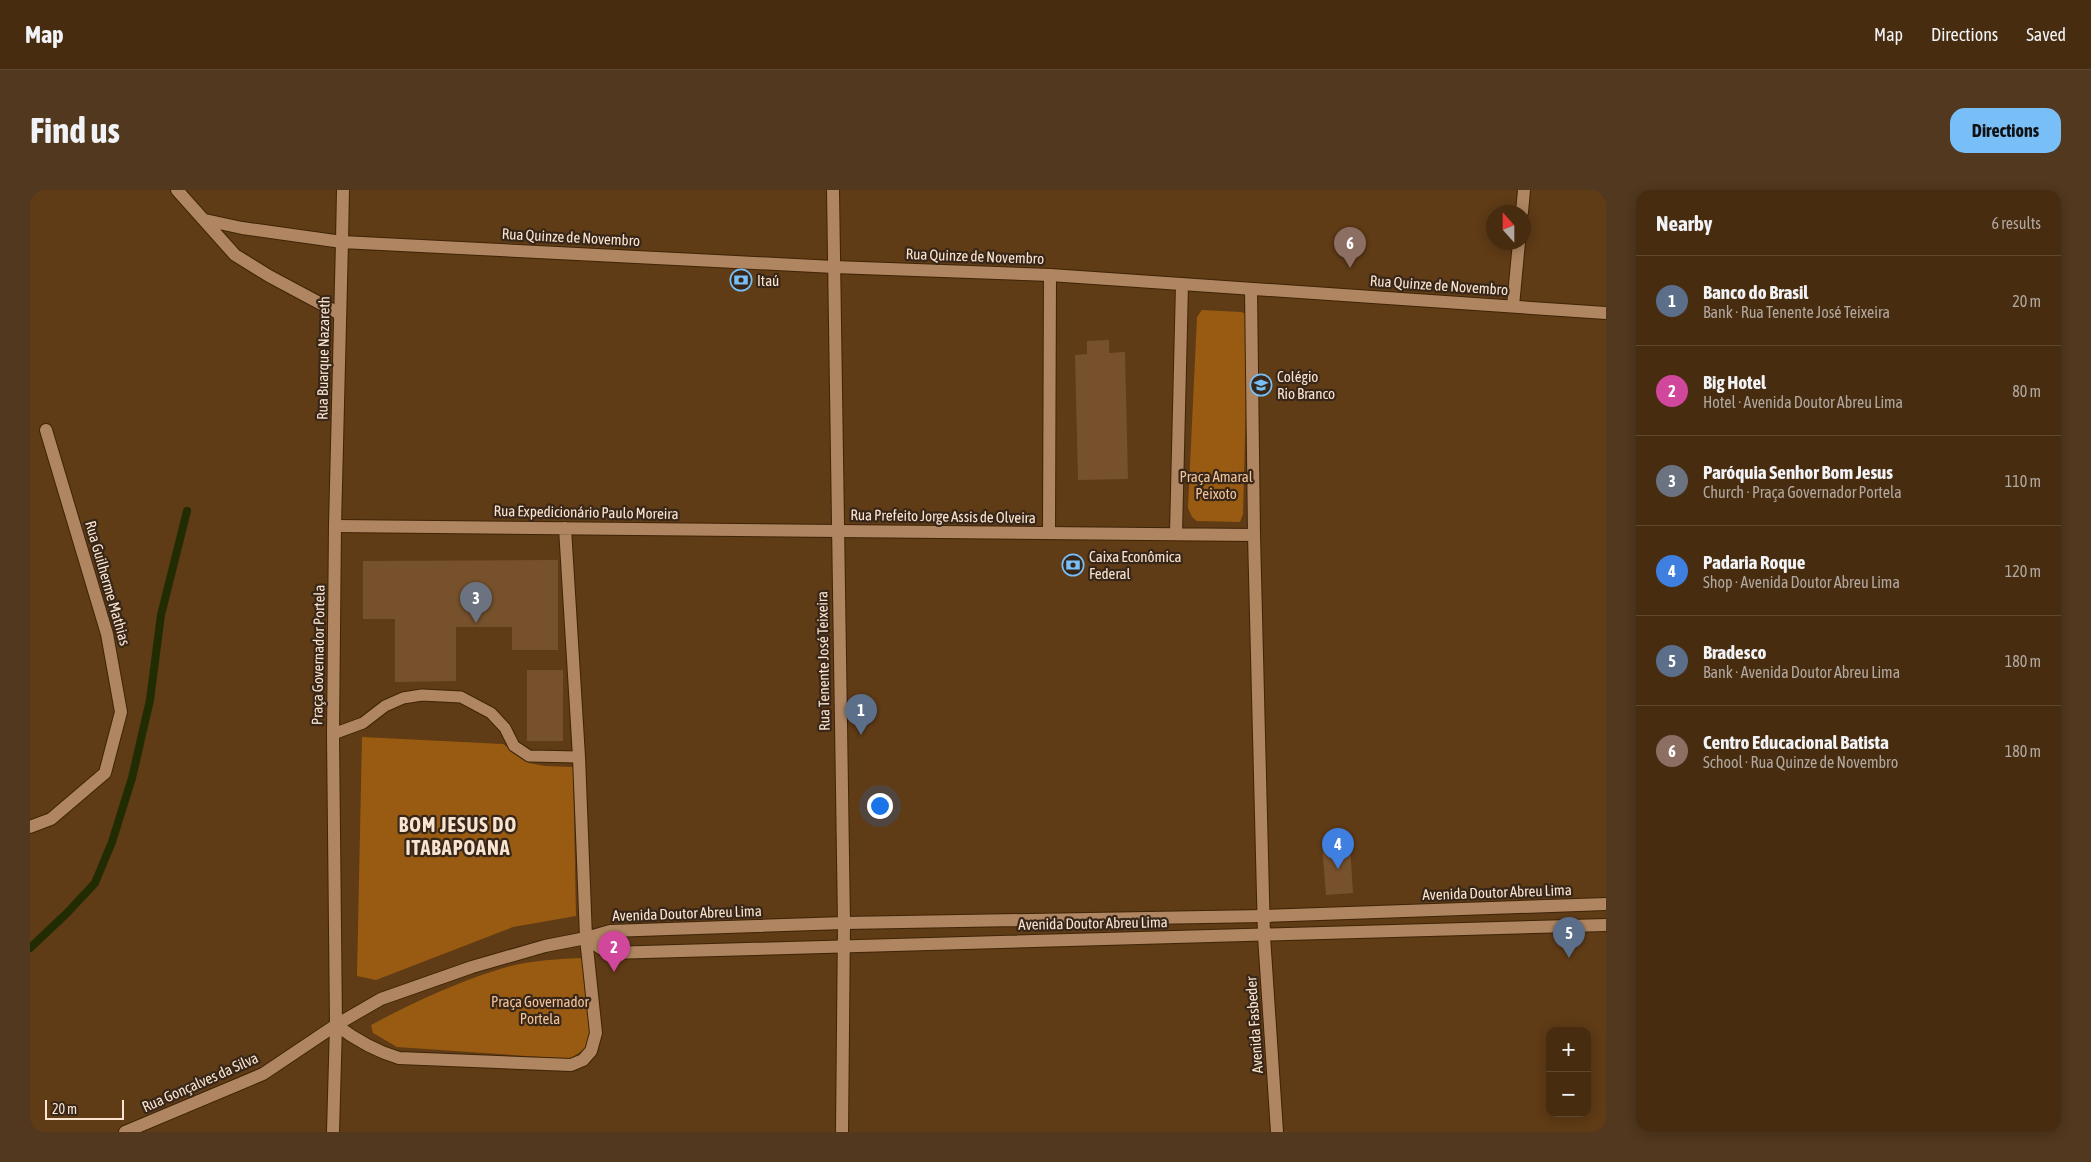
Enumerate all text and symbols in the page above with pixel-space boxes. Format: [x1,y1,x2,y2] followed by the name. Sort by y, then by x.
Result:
[25,21,64,48] text: Map
[1874,24,1903,45] text: Map
[1931,24,1998,45] text: Directions
[2026,24,2066,45] text: Saved
[1950,108,2061,153] button: Directions
[30,110,120,150] text: Find us
[1486,205,1531,250] north arrow
[1656,211,1712,235] text: Nearby
[1991,214,2041,232] text: 6 results
[501,225,641,249] street label: Rua Quinze de Novembro
[1334,227,1366,268] pin: 6
[905,245,1045,267] street label: Rua Quinze de Novembro
[729,268,753,292] bank icon: Itaú
[757,272,779,289] place label: Itaú
[1369,272,1509,298] street label: Rua Quinze de Novembro
[1703,281,1808,303] text: Banco do Brasil
[1668,292,1676,310] text: 1
[2012,292,2041,310] text: 20 m
[313,296,333,420] street label: Rua Buarque Nazareth
[1703,303,1890,321] text: Bank · Rua Tenente José Teixeira
[1277,368,1335,402] place label: Colégio Rio Branco
[1703,371,1766,393] text: Big Hotel
[1249,373,1273,397] school or university icon: Colégio Rio Branco
[1668,382,1676,400] text: 2
[2012,382,2041,400] text: 80 m
[1703,393,1903,411] text: Hotel · Avenida Doutor Abreu Lima
[1703,461,1893,483] text: Paróquia Senhor Bom Jesus
[1179,468,1253,502] park label: Praça Amaral Peixoto
[1668,472,1676,490] text: 3
[2005,472,2041,490] text: 110 m
[1703,483,1902,501] text: Church · Praça Governador Portela
[493,502,679,522] street label: Rua Expedicionário Paulo Moreira
[850,506,1036,526] street label: Rua Prefeito Jorge Assis de Olveira
[82,519,134,647] street label: Rua Guilherme Mathias
[1089,548,1181,582] place label: Caixa Econômica Federal
[1703,551,1805,573] text: Padaria Roque
[1061,553,1085,577] bank icon: Caixa Econômica Federal
[1668,562,1676,580] text: 4
[2005,562,2041,580] text: 120 m
[1703,573,1900,591] text: Shop · Avenida Doutor Abreu Lima
[460,582,492,623] pin: 3
[308,585,328,725] street label: Praça Governador Portela
[813,591,833,731] street label: Rua Tenente José Teixeira
[1703,641,1766,663] text: Bradesco
[1668,652,1676,670] text: 5
[2005,652,2041,670] text: 180 m
[1703,663,1900,681] text: Bank · Avenida Doutor Abreu Lima
[845,694,877,735] pin: 1
[1703,731,1889,753] text: Centro Educacional Batista
[1668,742,1676,760] text: 6
[2005,742,2041,760] text: 180 m
[1703,753,1898,771] text: School · Rua Quinze de Novembro
[867,793,893,819] your location
[399,813,517,859] district label: BOM JESUS DO ITABAPOANA
[1322,828,1354,869] pin: 4
[1422,881,1572,903] street label: Avenida Doutor Abreu Lima
[612,902,762,924] street label: Avenida Doutor Abreu Lima
[1018,913,1168,933] street label: Avenida Doutor Abreu Lima
[1553,917,1585,958] pin: 5
[598,931,630,972] pin: 2
[1242,975,1266,1074] street label: Avenida Fasbeder
[491,993,590,1027] park label: Praça Governador Portela
[1546,1027,1591,1117] map controls
[1546,1027,1591,1072] button: +
[139,1049,261,1115] street label: Rua Gonçalves da Silva
[1546,1072,1591,1117] button: −
[45,1097,124,1120] scale bar
[52,1101,77,1117] text: 20 m

